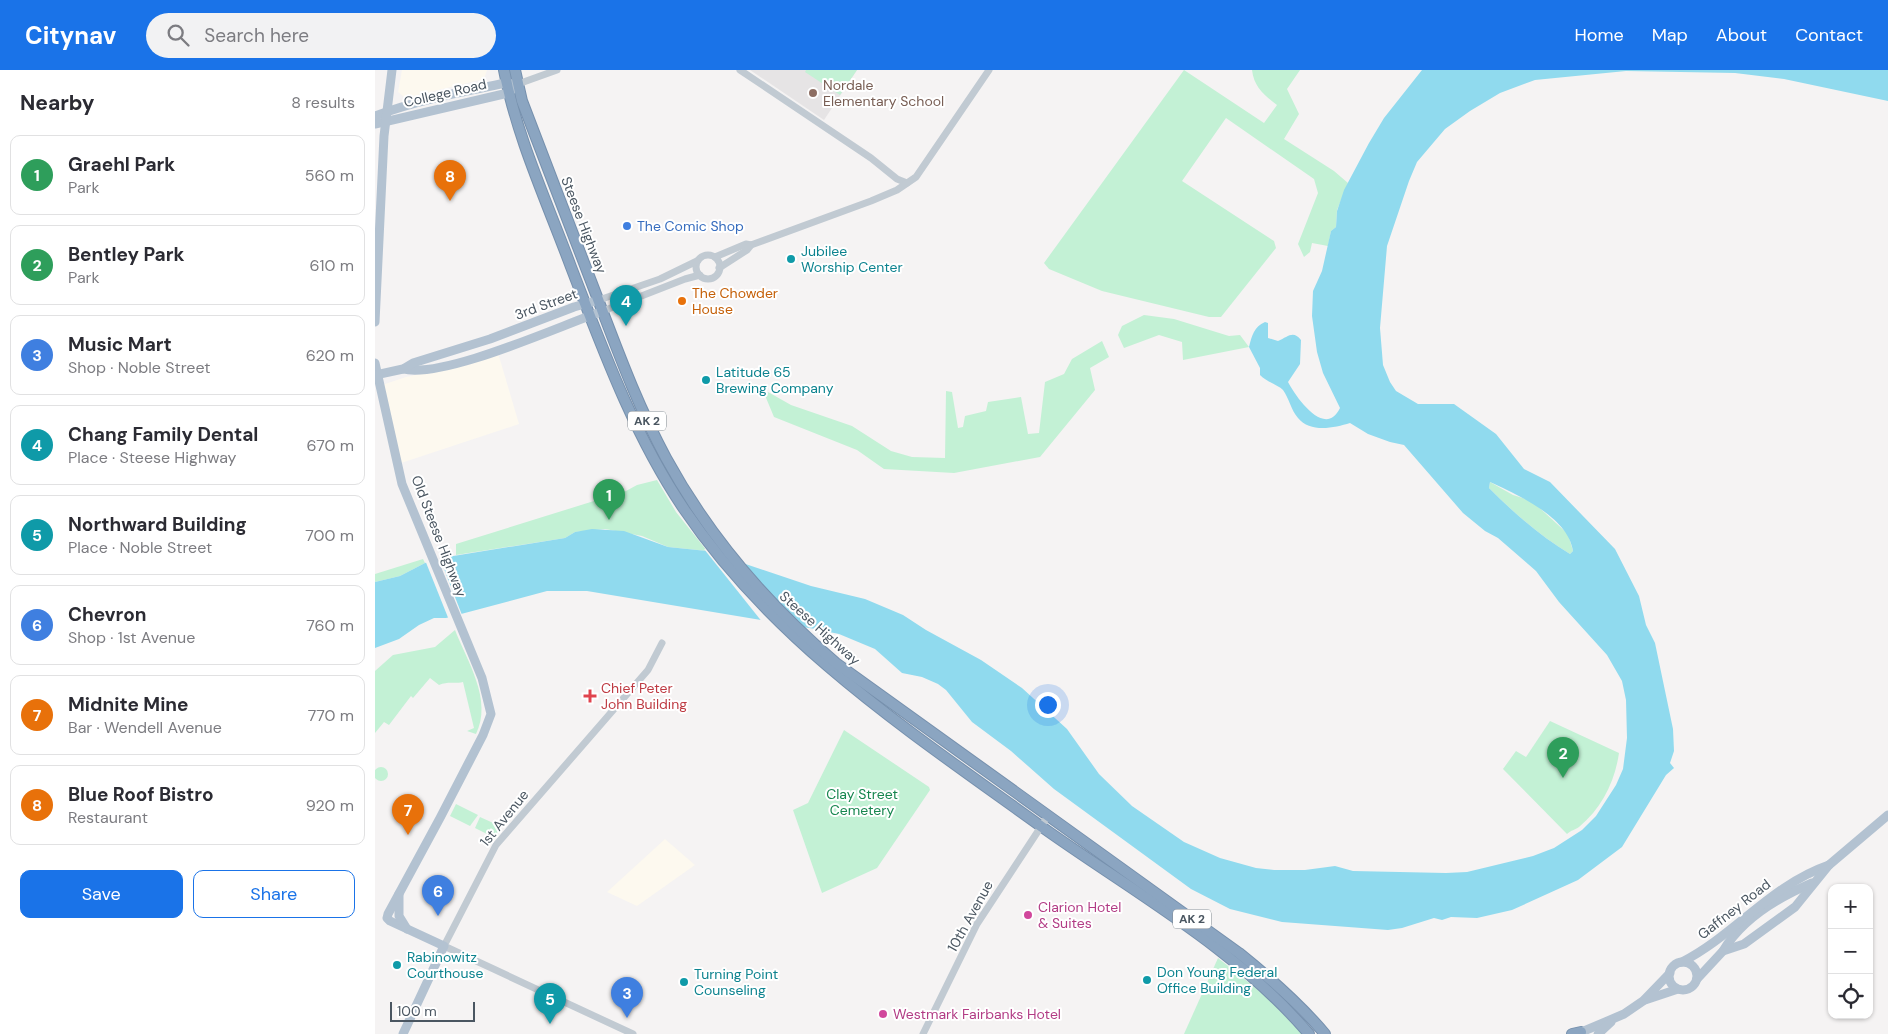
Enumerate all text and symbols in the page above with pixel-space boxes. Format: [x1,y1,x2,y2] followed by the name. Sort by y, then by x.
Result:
[146,13,496,58] search box
[25,20,116,51] text: Citynav
[164,21,192,49] icon: search
[204,23,309,48] text: Search here
[1574,23,1624,47] text: Home
[1652,23,1688,47] text: Map
[1716,23,1767,47] text: About
[1795,23,1863,47] text: Contact
[402,75,488,111] street label: College Road
[823,76,944,110] place label: Nordale Elementary School
[807,87,819,99] marker: Nordale Elementary School
[20,89,94,117] text: Nearby
[291,92,355,113] text: 8 results
[68,152,175,177] text: Graehl Park
[434,160,466,201] pin: 8
[34,165,40,186] text: 1
[305,165,354,186] text: 560 m
[557,174,611,276] street label: Steese Highway
[68,177,100,198] text: Park
[637,217,744,235] place label: The Comic Shop
[621,220,633,232] marker: The Comic Shop
[68,242,184,267] text: Bentley Park
[801,242,903,276] place label: Jubilee Worship Center
[785,253,797,265] marker: Jubilee Worship Center
[32,255,42,276] text: 2
[310,255,354,276] text: 610 m
[68,267,100,288] text: Park
[512,284,580,324] street label: 3rd Street
[692,284,778,318] place label: The Chowder House
[610,285,642,326] pin: 4
[676,295,688,307] marker: The Chowder House
[68,332,172,357] text: Music Mart
[32,345,42,366] text: 3
[306,345,354,366] text: 620 m
[68,357,210,378] text: Shop · Noble Street
[716,363,834,397] place label: Latitude 65 Brewing Company
[700,374,712,386] marker: Latitude 65 Brewing Company
[628,412,666,431] road number: AK 2
[68,422,258,447] text: Chang Family Dental
[32,435,42,456] text: 4
[307,435,354,456] text: 670 m
[68,447,237,468] text: Place · Steese Highway
[408,473,471,600] street label: Old Steese Highway
[593,479,625,520] pin: 1
[68,512,247,537] text: Northward Building
[32,525,42,546] text: 5
[305,525,354,546] text: 700 m
[68,537,212,558] text: Place · Noble Street
[776,587,864,669] street label: Steese Highway
[68,602,147,627] text: Chevron
[32,615,42,636] text: 6
[306,615,354,636] text: 760 m
[68,627,195,648] text: Shop · 1st Avenue
[601,679,687,713] place label: Chief Peter John Building
[583,689,597,703] marker: Chief Peter John Building
[68,692,189,717] text: Midnite Mine
[1035,692,1061,718] your location
[33,705,41,726] text: 7
[308,705,354,726] text: 770 m
[68,717,222,738] text: Bar · Wendell Avenue
[1547,737,1579,778] pin: 2
[68,782,214,807] text: Blue Roof Bistro
[826,785,898,819] park label: Clay Street Cemetery
[476,786,532,850] street label: 1st Avenue
[392,794,424,835] pin: 7
[32,795,42,816] text: 8
[306,795,354,816] text: 920 m
[68,807,148,828] text: Restaurant
[20,870,183,918] button: Save
[193,870,355,918] button: Share
[422,875,454,916] pin: 6
[1694,875,1774,943] street label: Gaffney Road
[943,877,997,955] street label: 10th Avenue
[1828,884,1873,1019] map controls
[1828,884,1873,929] button: +
[1038,898,1121,932] place label: Clarion Hotel & Suites
[1022,909,1034,921] marker: Clarion Hotel & Suites
[1173,910,1211,929] road number: AK 2
[1828,929,1873,974] button: −
[407,948,483,982] place label: Rabinowitz Courthouse
[391,959,403,971] marker: Rabinowitz Courthouse
[1157,963,1277,997] place label: Don Young Federal Office Building
[694,965,778,999] place label: Turning Point Counseling
[1141,974,1153,986] marker: Don Young Federal Office Building
[1828,974,1873,1019] button: locate
[678,976,690,988] marker: Turning Point Counseling
[611,977,643,1018] pin: 3
[534,983,566,1024] pin: 5
[390,999,475,1022] scale bar
[397,1002,437,1020] text: 100 m
[893,1005,1061,1023] place label: Westmark Fairbanks Hotel
[877,1008,889,1020] marker: Westmark Fairbanks Hotel

